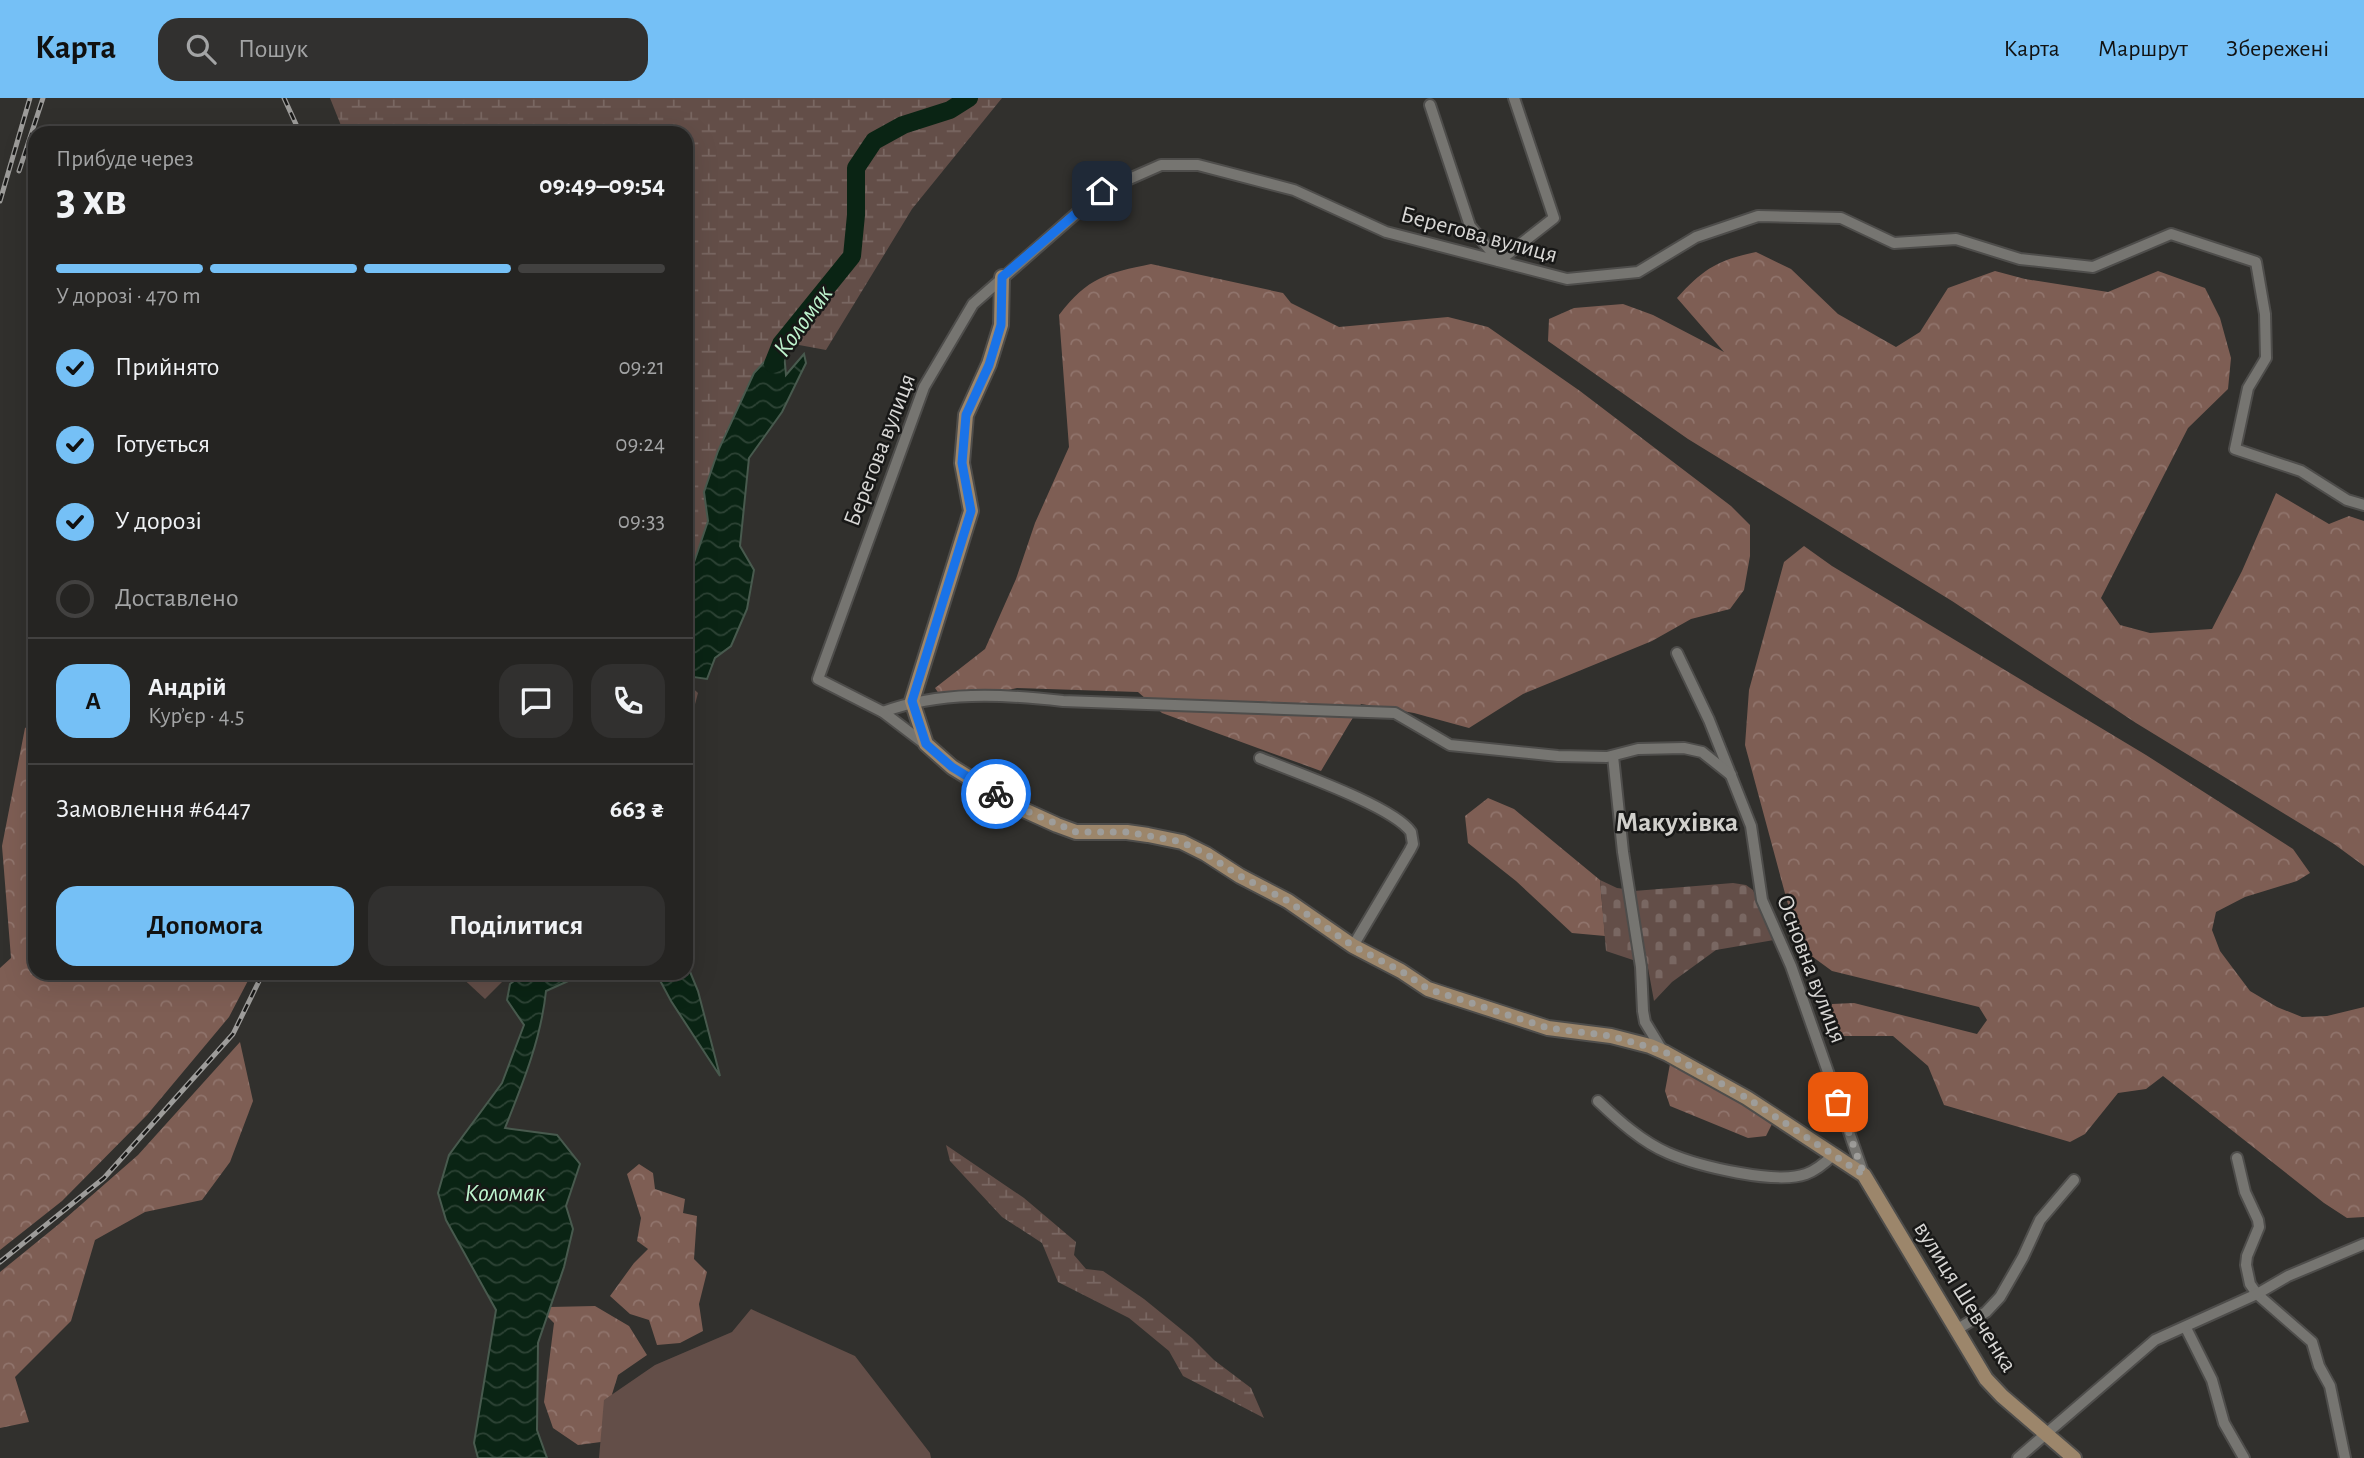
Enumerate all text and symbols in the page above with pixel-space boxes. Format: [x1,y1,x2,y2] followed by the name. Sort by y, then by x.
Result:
[158,18,648,81] search box
[182,30,220,68] icon: search
[35,32,116,65] text: Карта
[238,36,308,62] text: Пошук
[2004,37,2060,61] text: Карта
[2098,37,2188,61] text: Маршрут
[2226,37,2329,61] text: Збережені
[56,148,194,171] text: Прибуде через
[1072,161,1132,221] pin
[539,172,665,198] text: 09:49–09:54
[1083,172,1121,210] icon: home
[56,177,127,223] text: 3 хв
[1398,203,1560,267] street label: Берегова вулиця
[769,280,837,361] water label: Коломак
[56,285,201,308] text: У дорозі · 470 m
[56,349,94,387] icon: check
[115,354,219,380] text: Прийнято
[618,356,665,379] text: 09:21
[840,370,920,530] street label: Берегова вулиця
[56,426,94,464] icon: check
[115,431,210,457] text: Готується
[615,433,665,456] text: 09:24
[56,503,94,541] icon: check
[115,508,202,534] text: У дорозі
[618,510,665,533] text: 09:33
[115,585,239,611] text: Доставлено
[499,664,573,738] button: chat
[591,664,665,738] button: phone
[148,674,227,700] text: Андрій
[85,688,101,714] text: А
[148,705,244,728] text: Кур’єр · 4.5
[961,759,1031,829] courier
[977,775,1015,813] icon: bike
[56,796,251,822] text: Замовлення #6447
[610,796,665,822] text: 663 ₴
[1616,809,1738,837] district label: Макухівка
[56,886,354,966] button: Допомога
[368,886,665,966] button: Поділитися
[1772,892,1850,1046] street label: Основна вулиця
[1808,1072,1868,1132] pin
[1819,1083,1857,1121] icon: bag
[464,1180,546,1206] water label: Коломак
[1909,1218,2021,1376] street label: вулиця Шевченка

